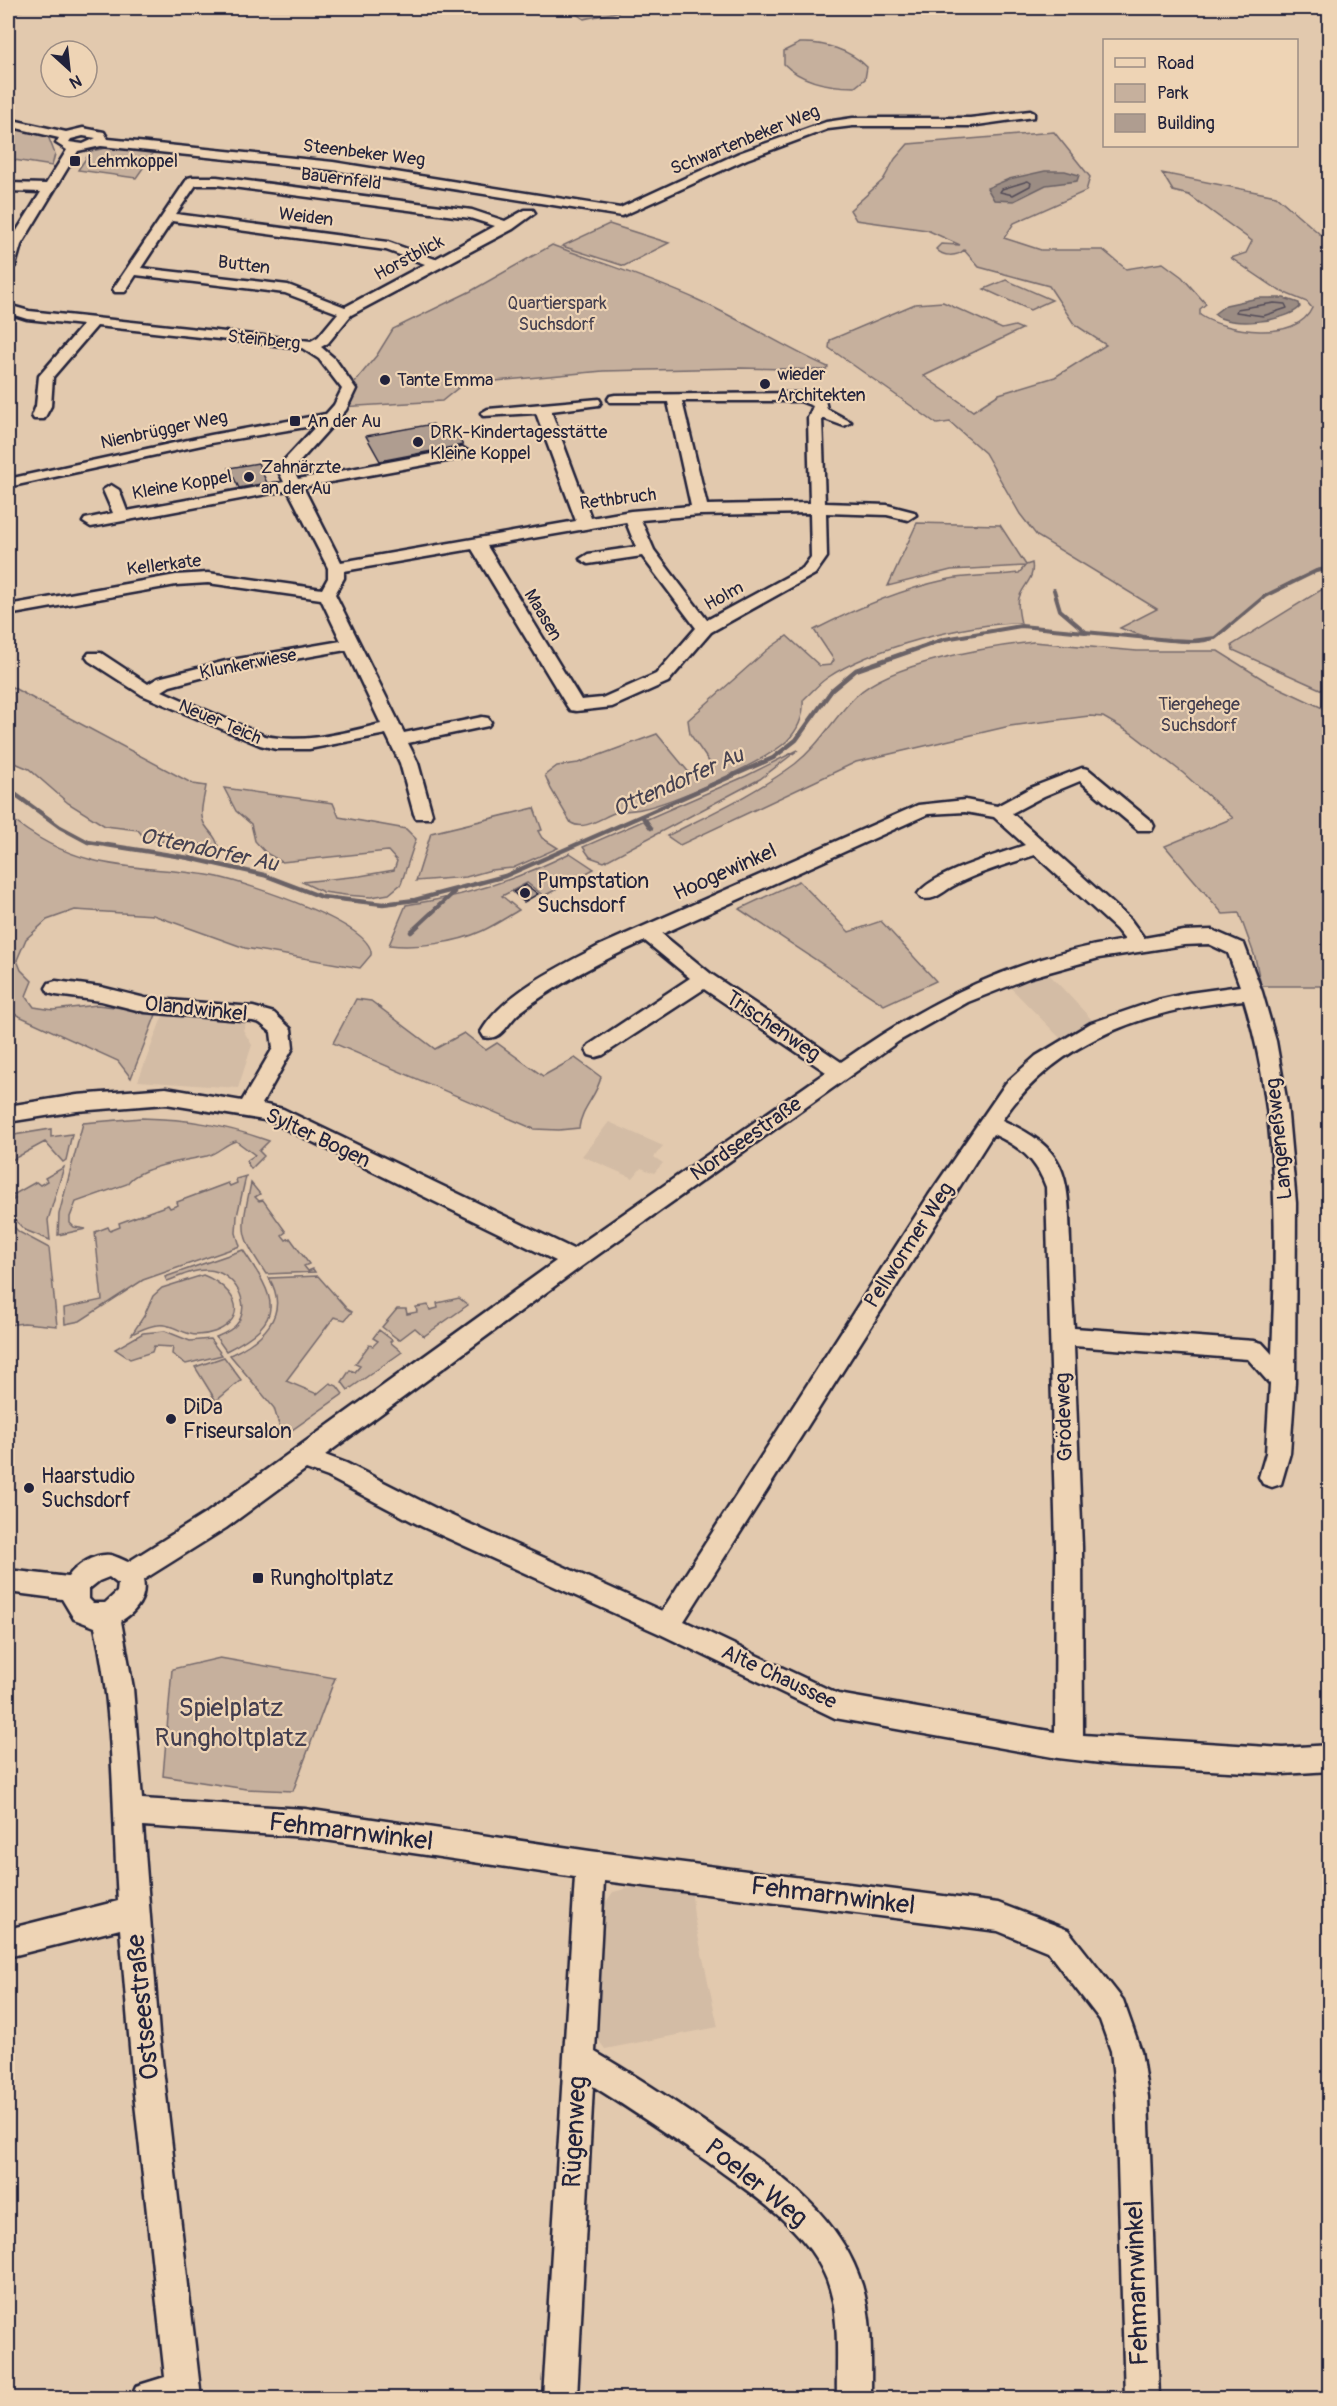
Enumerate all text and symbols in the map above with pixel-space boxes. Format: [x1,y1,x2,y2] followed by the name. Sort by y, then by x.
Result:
[39,39,99,99] north arrow
[1103,39,1298,147] legend
[1157,52,1194,75] text: Road
[66,70,85,93] text: N
[1157,82,1189,105] text: Park
[667,100,823,180] street label: Schwartenbeker Weg
[1157,112,1215,135] text: Building
[302,134,426,172] street label: Steenbeker Weg
[87,150,178,173] place label: Lehmkoppel
[68,154,82,168] marker: Lehmkoppel
[299,163,383,195] street label: Bauernfeld
[277,202,335,232] street label: Weiden
[370,230,448,286] street label: Horstblick
[217,250,271,280] street label: Butten
[507,292,607,336] park label: Quartierspark Suchsdorf
[226,325,302,355] street label: Steinberg
[777,363,866,407] place label: wieder Architekten
[397,369,493,392] place label: Tante Emma
[378,373,392,387] marker: Tante Emma
[758,377,772,391] marker: wieder Architekten
[98,405,230,455] street label: Nienbrügger Weg
[307,410,381,433] place label: An der Au
[288,414,302,428] marker: An der Au
[430,421,608,465] place label: DRK-Kindertagesstätte Kleine Koppel
[411,435,425,449] marker: DRK-Kindertagesstätte Kleine Koppel
[261,456,341,500] place label: Zahnärzte an der Au
[130,465,234,505] street label: Kleine Koppel
[242,470,256,484] marker: Zahnärzte an der Au
[578,483,658,515] street label: Rethbruch
[125,549,203,581] street label: Kellerkate
[700,576,748,616] street label: Holm
[519,585,567,645] street label: Maasen
[198,643,299,685] street label: Klunkerwiese
[1158,693,1240,737] park label: Tiergehege Suchsdorf
[175,694,265,750] street label: Neuer Teich
[608,740,749,823] water label: Ottendorfer Au
[138,822,282,879] water label: Ottendorfer Au
[669,837,781,907] street label: Hoogewinkel
[537,868,649,919] place label: Pumpstation Suchsdorf
[518,886,532,900] marker: Pumpstation Suchsdorf
[720,984,826,1068] street label: Trischenweg
[143,990,249,1028] street label: Olandwinkel
[1259,1077,1299,1201] street label: Langeneßweg
[685,1090,807,1187] street label: Nordseestraße
[261,1102,375,1174] street label: Sylter Bogen
[858,1177,960,1313] street label: Pellwormer Weg
[1049,1372,1079,1462] street label: Grödeweg
[183,1394,292,1445] place label: DiDa Friseursalon
[164,1412,178,1426] marker: DiDa Friseursalon
[41,1463,135,1514] place label: Haarstudio Suchsdorf
[22,1481,36,1495] marker: Haarstudio Suchsdorf
[270,1565,393,1592] place label: Rungholtplatz
[251,1571,265,1585] marker: Rungholtplatz
[717,1639,842,1716] street label: Alte Chaussee
[155,1692,307,1754] park label: Spielplatz Rungholtplatz
[267,1806,435,1858] street label: Fehmarnwinkel
[749,1870,917,1922] street label: Fehmarnwinkel
[119,1932,167,2081] street label: Ostseestraße
[556,2075,594,2189] street label: Rügenweg
[698,2132,814,2234] street label: Poeler Weg
[1118,2200,1156,2366] street label: Fehmarnwinkel

